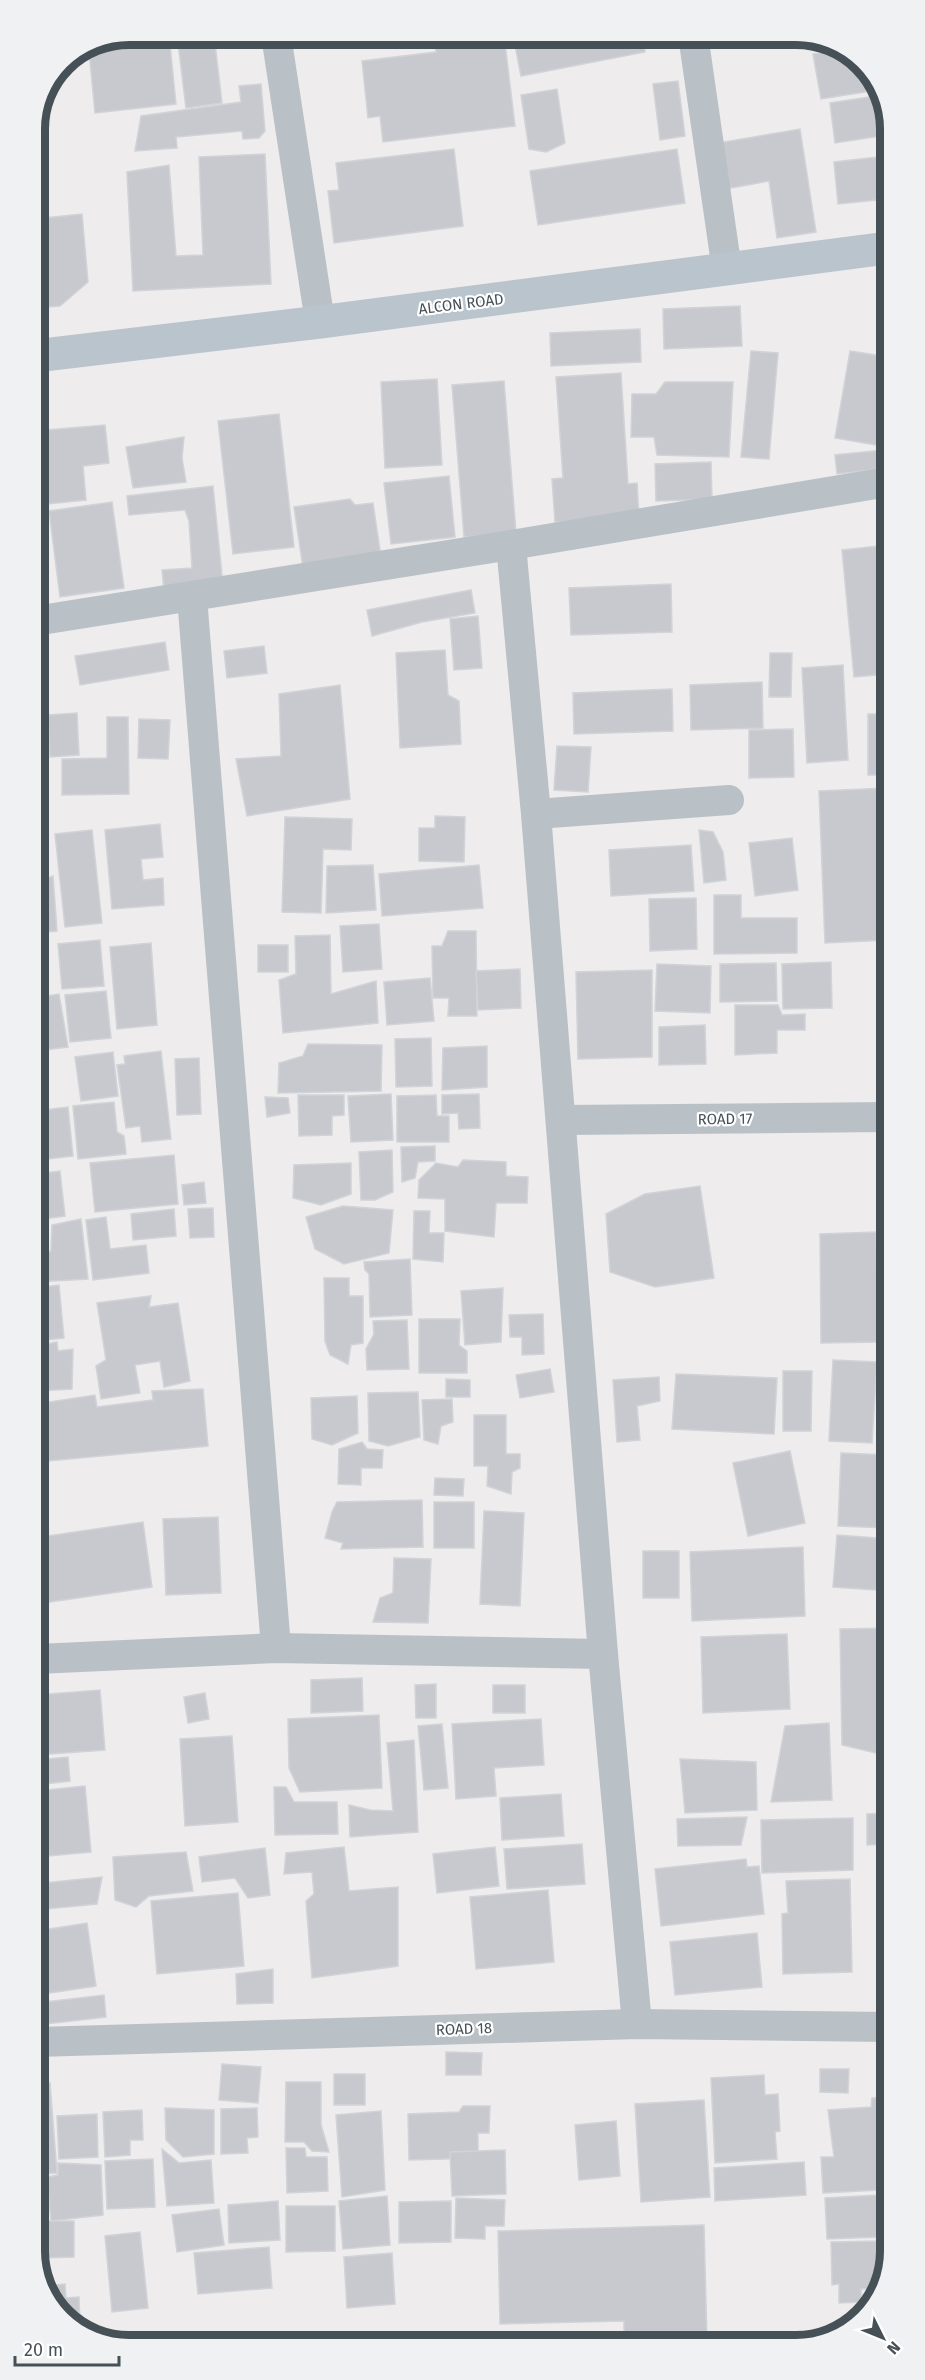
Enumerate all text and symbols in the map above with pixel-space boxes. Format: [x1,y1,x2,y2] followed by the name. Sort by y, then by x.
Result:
[417,290,505,318] street label: ALCON ROAD
[698,1110,753,1128] street label: ROAD 17
[436,2019,492,2039] street label: ROAD 18
[853,2308,913,2368] north arrow
[15,2329,118,2367] scale bar
[883,2338,904,2358] text: N
[24,2339,63,2361] text: 20 m

